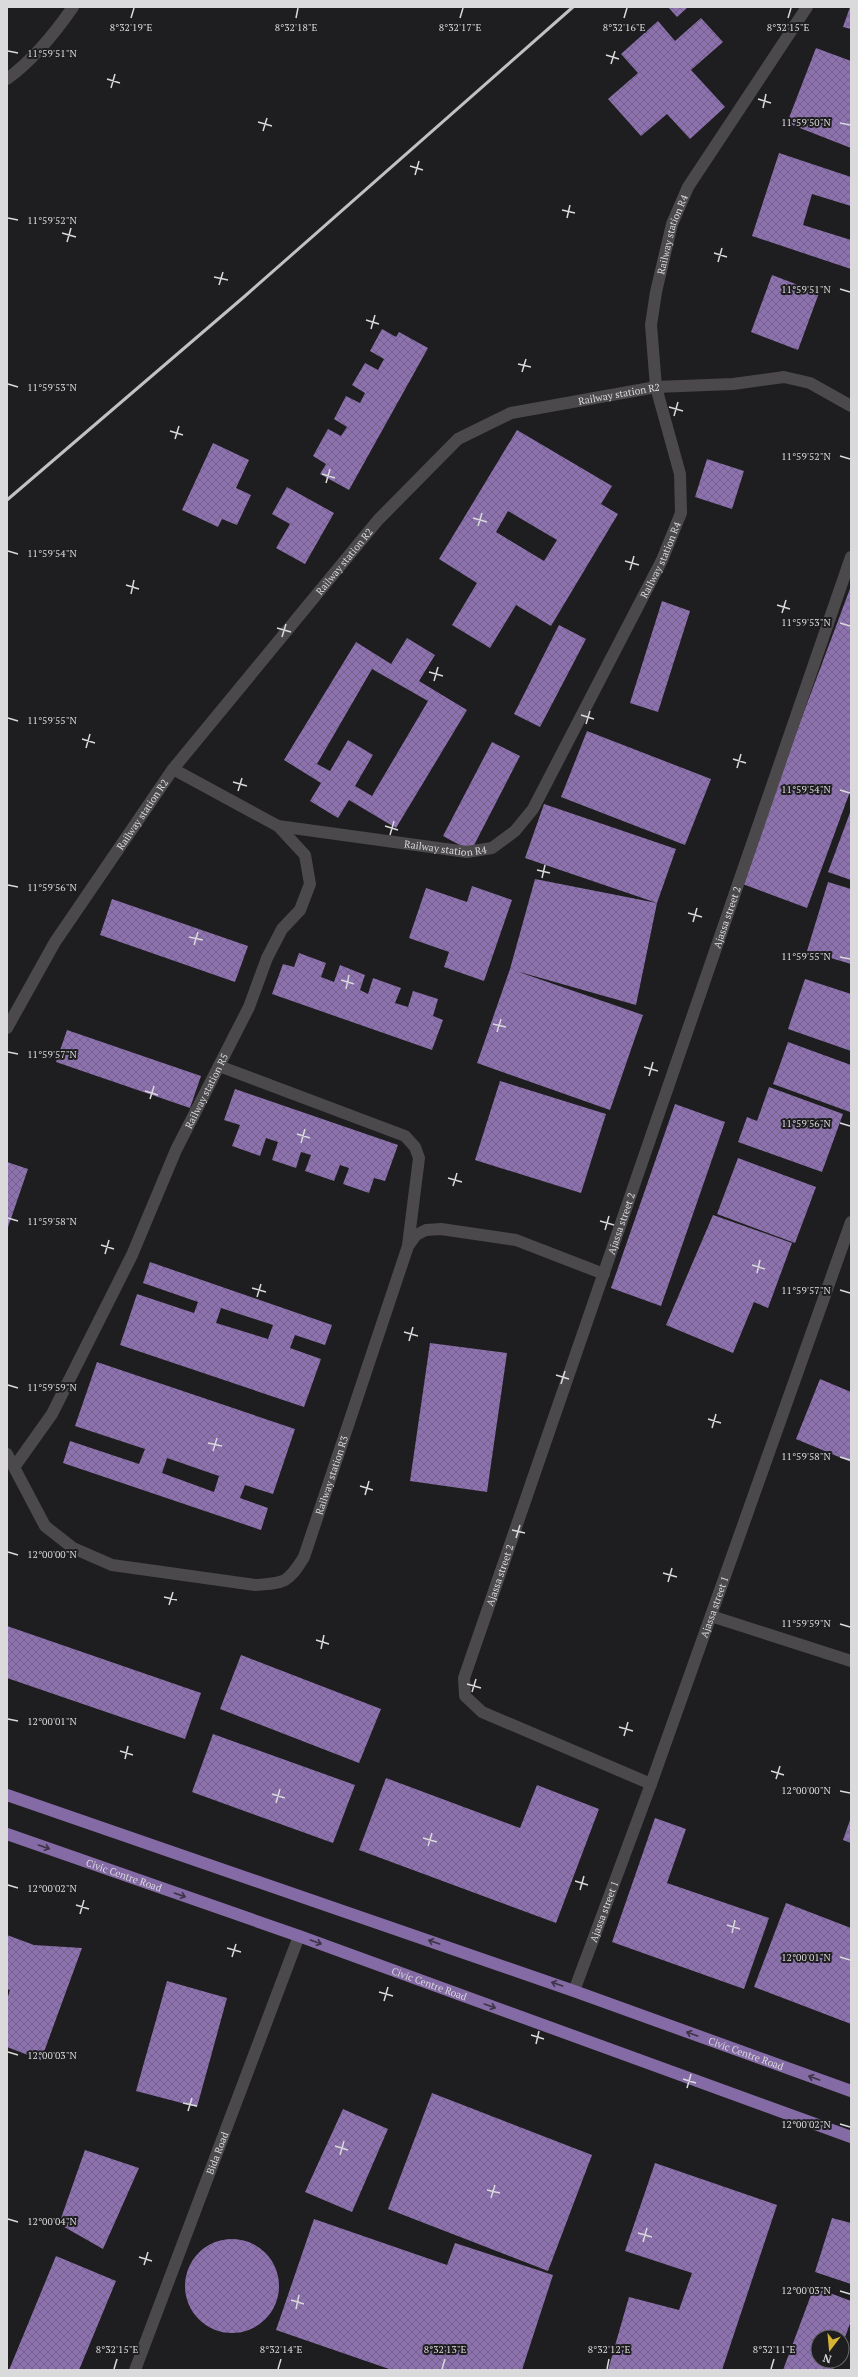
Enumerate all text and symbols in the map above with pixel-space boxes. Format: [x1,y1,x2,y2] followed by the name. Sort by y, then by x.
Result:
[110,21,153,34] text: 8°32'19"E
[275,21,318,34] text: 8°32'18"E
[439,21,482,34] text: 8°32'17"E
[603,21,646,34] text: 8°32'16"E
[767,21,810,34] text: 8°32'15"E
[27,47,77,60] text: 11°59'51"N
[781,116,831,129] text: 11°59'50"N
[654,192,691,276] street label: Railway station R4
[27,214,77,227] text: 11°59'52"N
[781,283,831,296] text: 11°59'51"N
[27,381,77,394] text: 11°59'53"N
[577,381,660,408] street label: Railway station R2
[781,450,831,463] text: 11°59'52"N
[637,519,684,600] street label: Railway station R4
[313,525,376,598] street label: Railway station R2
[27,547,77,560] text: 11°59'54"N
[781,616,831,629] text: 11°59'53"N
[27,714,77,727] text: 11°59'55"N
[114,777,171,853] street label: Railway station R2
[781,783,831,796] text: 11°59'54"N
[403,837,488,859] street label: Railway station R4
[27,881,77,894] text: 11°59'56"N
[710,885,744,950] street label: Ajassa street 2
[781,950,831,963] text: 11°59'55"N
[27,1048,77,1061] text: 11°59'57"N
[182,1051,231,1131] street label: Railway station R5
[781,1117,831,1130] text: 11°59'56"N
[605,1191,638,1256] street label: Ajassa street 2
[27,1215,77,1228] text: 11°59'58"N
[781,1284,831,1297] text: 11°59'57"N
[27,1381,77,1394] text: 11°59'59"N
[313,1434,351,1517] street label: Railway station R3
[781,1450,831,1463] text: 11°59'58"N
[483,1543,517,1608] street label: Ajassa street 2
[27,1548,77,1561] text: 12°00'00"N
[698,1574,731,1639] street label: Ajassa street 1
[781,1617,831,1630] text: 11°59'59"N
[27,1715,77,1728] text: 12°00'01"N
[781,1784,831,1797] text: 12°00'00"N
[37,1844,49,1852] one-way arrow
[84,1856,164,1895] street label: Civic Centre Road
[587,1879,621,1944] street label: Ajassa street 1
[27,1882,77,1895] text: 12°00'02"N
[173,1891,185,1899] one-way arrow
[428,1938,441,1945] one-way arrow
[309,1939,321,1947] one-way arrow
[781,1951,831,1964] text: 12°00'01"N
[390,1964,469,2004] street label: Civic Centre Road
[551,1980,563,1988] one-way arrow
[484,2002,496,2010] one-way arrow
[687,2029,699,2037] one-way arrow
[707,2034,786,2073] street label: Civic Centre Road
[27,2049,77,2062] text: 12°00'03"N
[808,2074,821,2081] one-way arrow
[781,2118,831,2131] text: 12°00'02"N
[204,2130,232,2176] street label: Bida Road
[27,2215,77,2228] text: 12°00'04"N
[781,2284,831,2297] text: 12°00'03"N
[810,2329,850,2369] north arrow
[96,2343,139,2356] text: 8°32'15"E
[260,2343,303,2356] text: 8°32'14"E
[424,2343,467,2356] text: 8°32'13"E
[588,2343,631,2356] text: 8°32'12"E
[753,2343,796,2356] text: 8°32'11"E
[821,2351,833,2366] text: N

